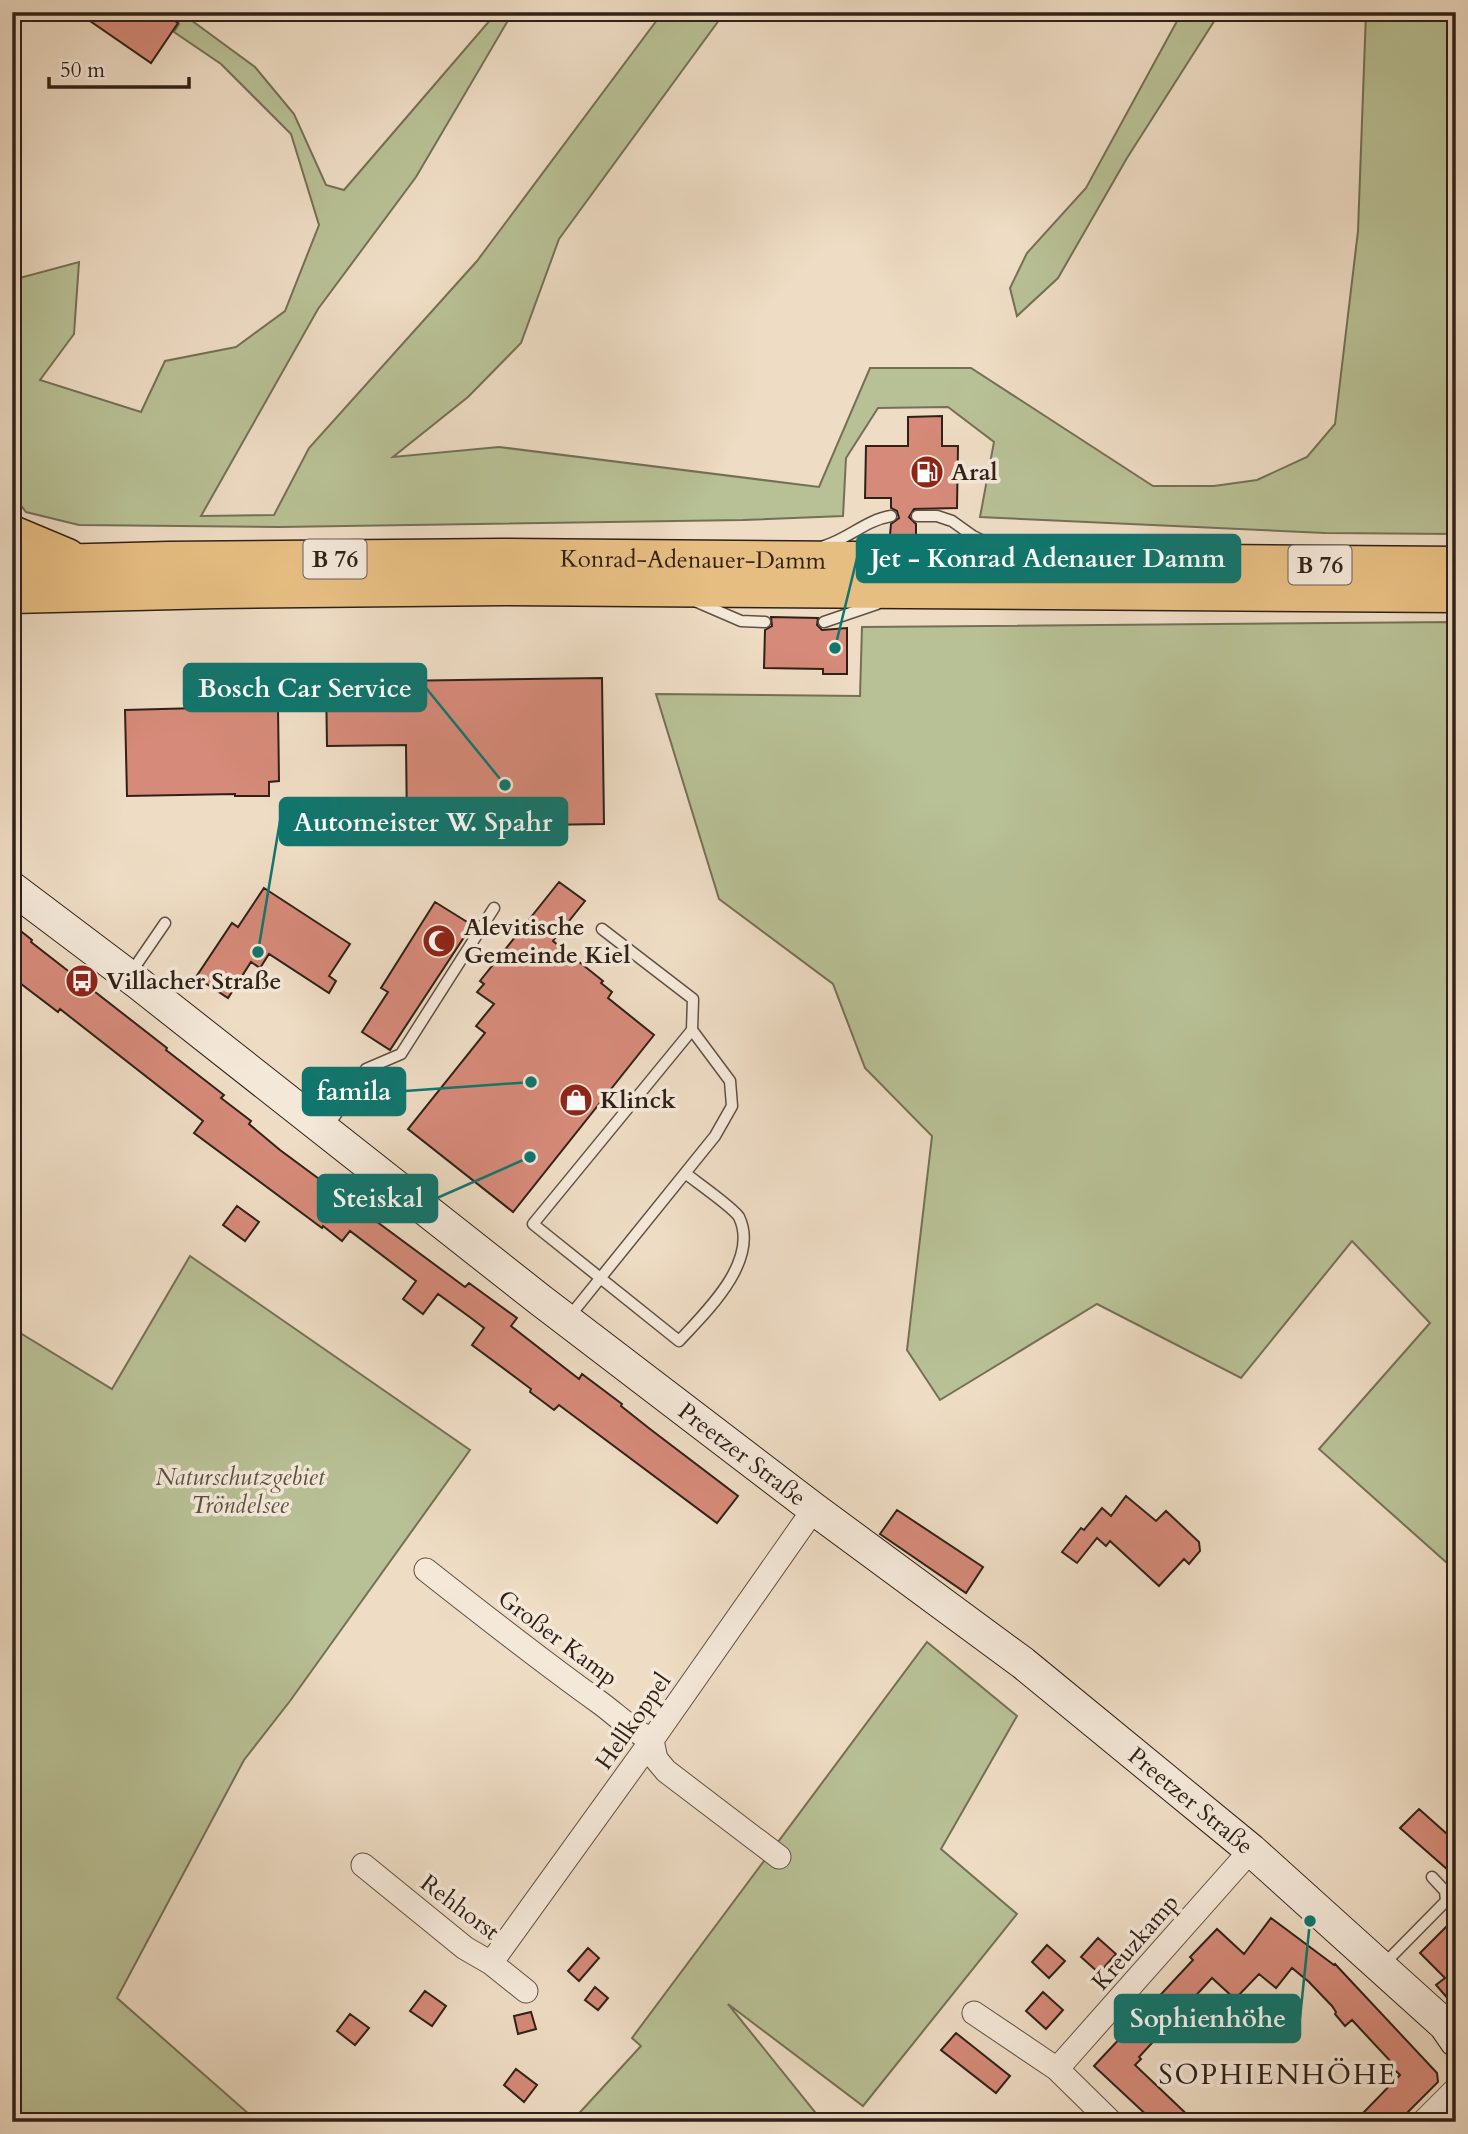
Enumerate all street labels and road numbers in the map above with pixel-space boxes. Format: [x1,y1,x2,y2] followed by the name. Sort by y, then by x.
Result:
[304,540,366,579] road number: B 76
[560,542,827,578] street label: Konrad-Adenauer-Damm
[1288,545,1352,584] road number: B 76
[671,1395,813,1514] street label: Preetzer Straße
[491,1582,625,1694] street label: Großer Kamp
[588,1666,679,1776] street label: Hellkoppel
[1121,1740,1260,1862] street label: Preetzer Straße
[413,1867,506,1948] street label: Rehhorst
[1084,1887,1186,1998] street label: Kreuzkamp

